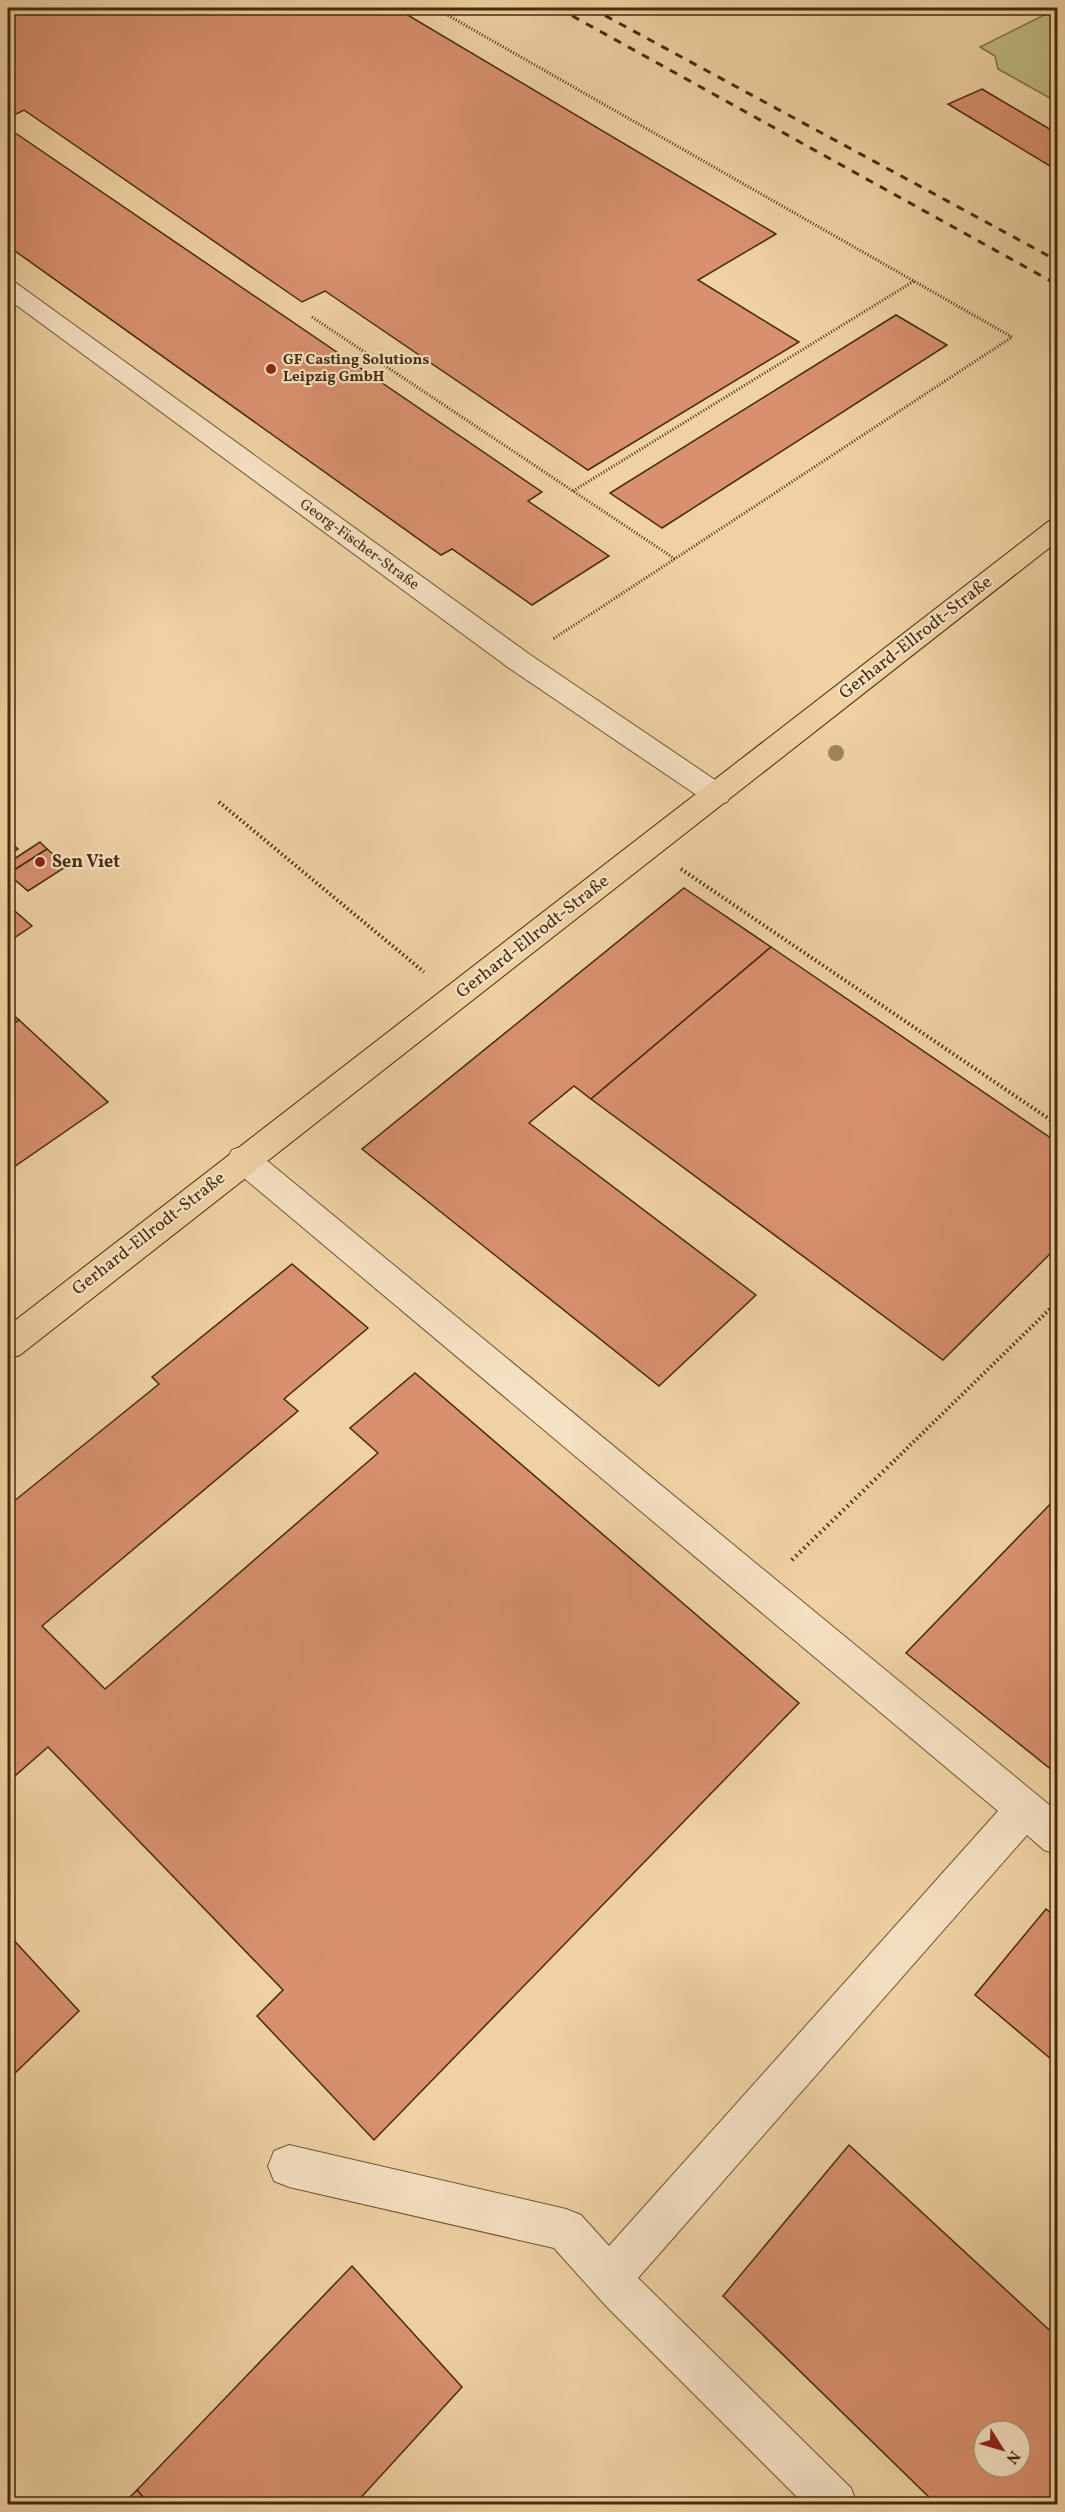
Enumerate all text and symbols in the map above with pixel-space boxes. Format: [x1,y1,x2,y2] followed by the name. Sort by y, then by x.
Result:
[283,350,429,388] place label: GF Casting Solutions Leipzig GmbH
[264,362,278,376] marker: GF Casting Solutions Leipzig GmbH
[295,494,423,596] street label: Georg-Fischer-Straße
[834,570,998,706] street label: Gerhard-Ellrodt-Straße
[52,850,120,875] place label: Sen Viet
[33,855,47,869] marker: Sen Viet
[451,869,615,1005] street label: Gerhard-Ellrodt-Straße
[67,1166,231,1302] street label: Gerhard-Ellrodt-Straße
[972,2419,1032,2479] north arrow
[1000,2446,1025,2468] text: N

